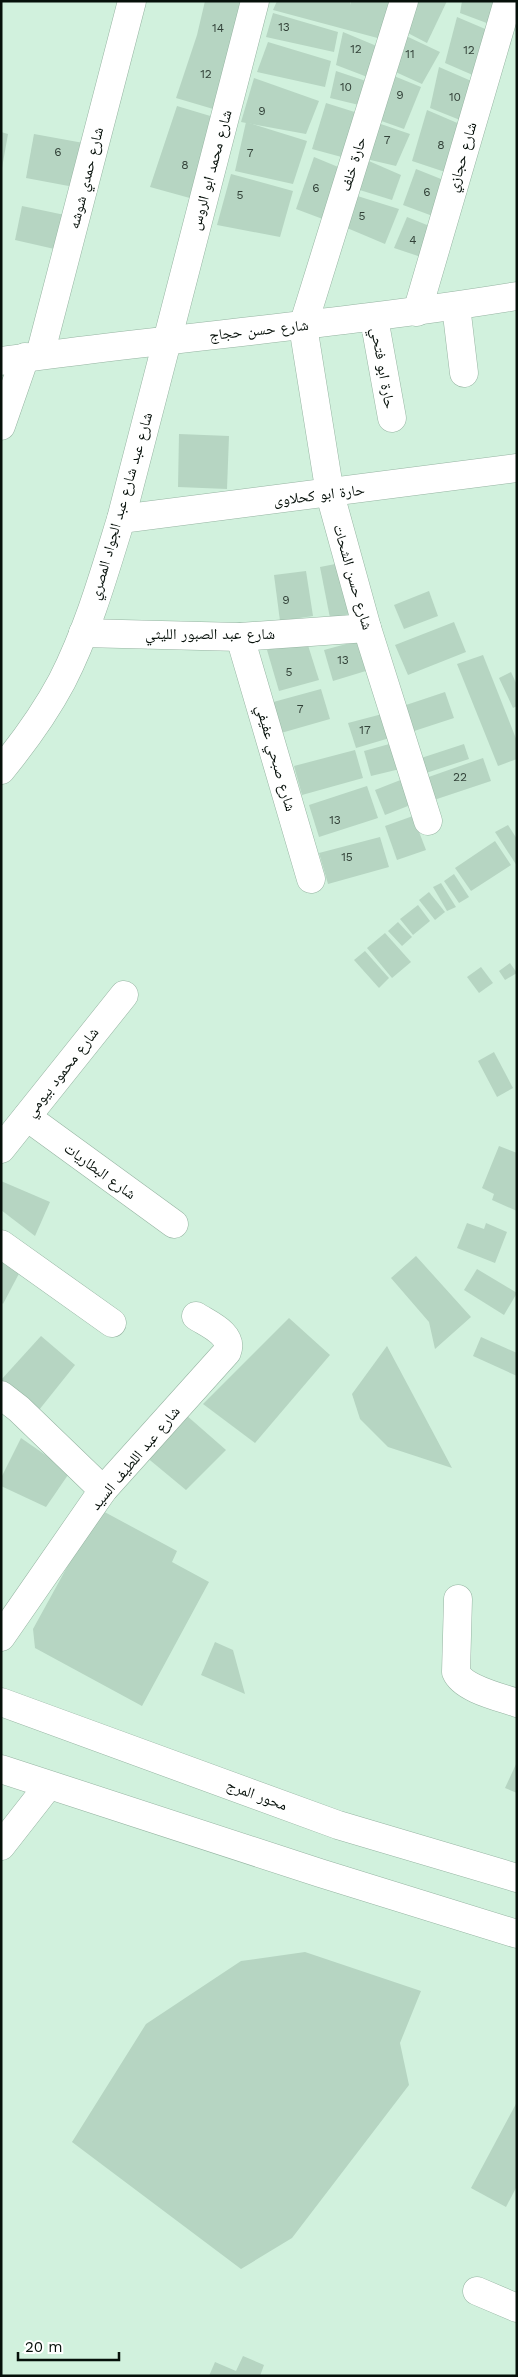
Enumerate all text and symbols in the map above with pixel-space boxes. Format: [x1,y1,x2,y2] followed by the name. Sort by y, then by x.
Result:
[278,20,290,34] house number: 13
[212,21,224,35] house number: 14
[350,42,362,56] house number: 12
[463,43,475,57] house number: 12
[405,47,415,61] house number: 11
[200,67,212,81] house number: 12
[340,80,352,94] house number: 10
[396,88,404,102] house number: 9
[449,90,461,104] house number: 10
[258,104,266,118] house number: 9
[186,108,237,232] street label: شارع محمد ابو الروس
[443,120,483,195] street label: شارع حجازي
[65,125,110,232] street label: شارع حمدي شوشه
[384,133,391,147] house number: 7
[336,134,370,193] street label: حارة خلف
[437,138,445,152] house number: 8
[54,145,62,159] house number: 6
[247,146,254,160] house number: 7
[181,158,189,172] house number: 8
[312,181,320,195] house number: 6
[423,185,431,199] house number: 6
[237,188,244,202] house number: 5
[359,209,366,223] house number: 5
[409,233,417,247] house number: 4
[208,316,310,345] street label: شارع حسن حجاج
[364,326,399,411] street label: حارة ابو فتحي
[86,410,159,603] street label: شارع عبد شارع عبد الجواد المصري
[272,480,366,511] street label: حارة ابو كحلاوى
[328,522,377,632] street label: شارع حسن الشحات
[282,593,290,607] house number: 9
[145,625,275,646] street label: شارع عبد الصبور الليثي
[337,653,349,667] house number: 13
[286,665,293,679] house number: 5
[297,702,304,716] house number: 7
[249,703,300,814] street label: شارع صبحي عفيفي
[359,723,371,737] house number: 17
[453,770,467,784] house number: 22
[329,813,341,827] house number: 13
[341,850,353,864] house number: 15
[21,1024,105,1122] street label: شارع محمود بيومي
[60,1139,139,1204] street label: شارع البطاريات
[86,1402,184,1514] street label: شارع عبد اللطيف السيد
[224,1776,290,1815] street label: محور المرج
[18,2330,119,2362] scale bar
[25,2338,63,2356] text: 20 m

